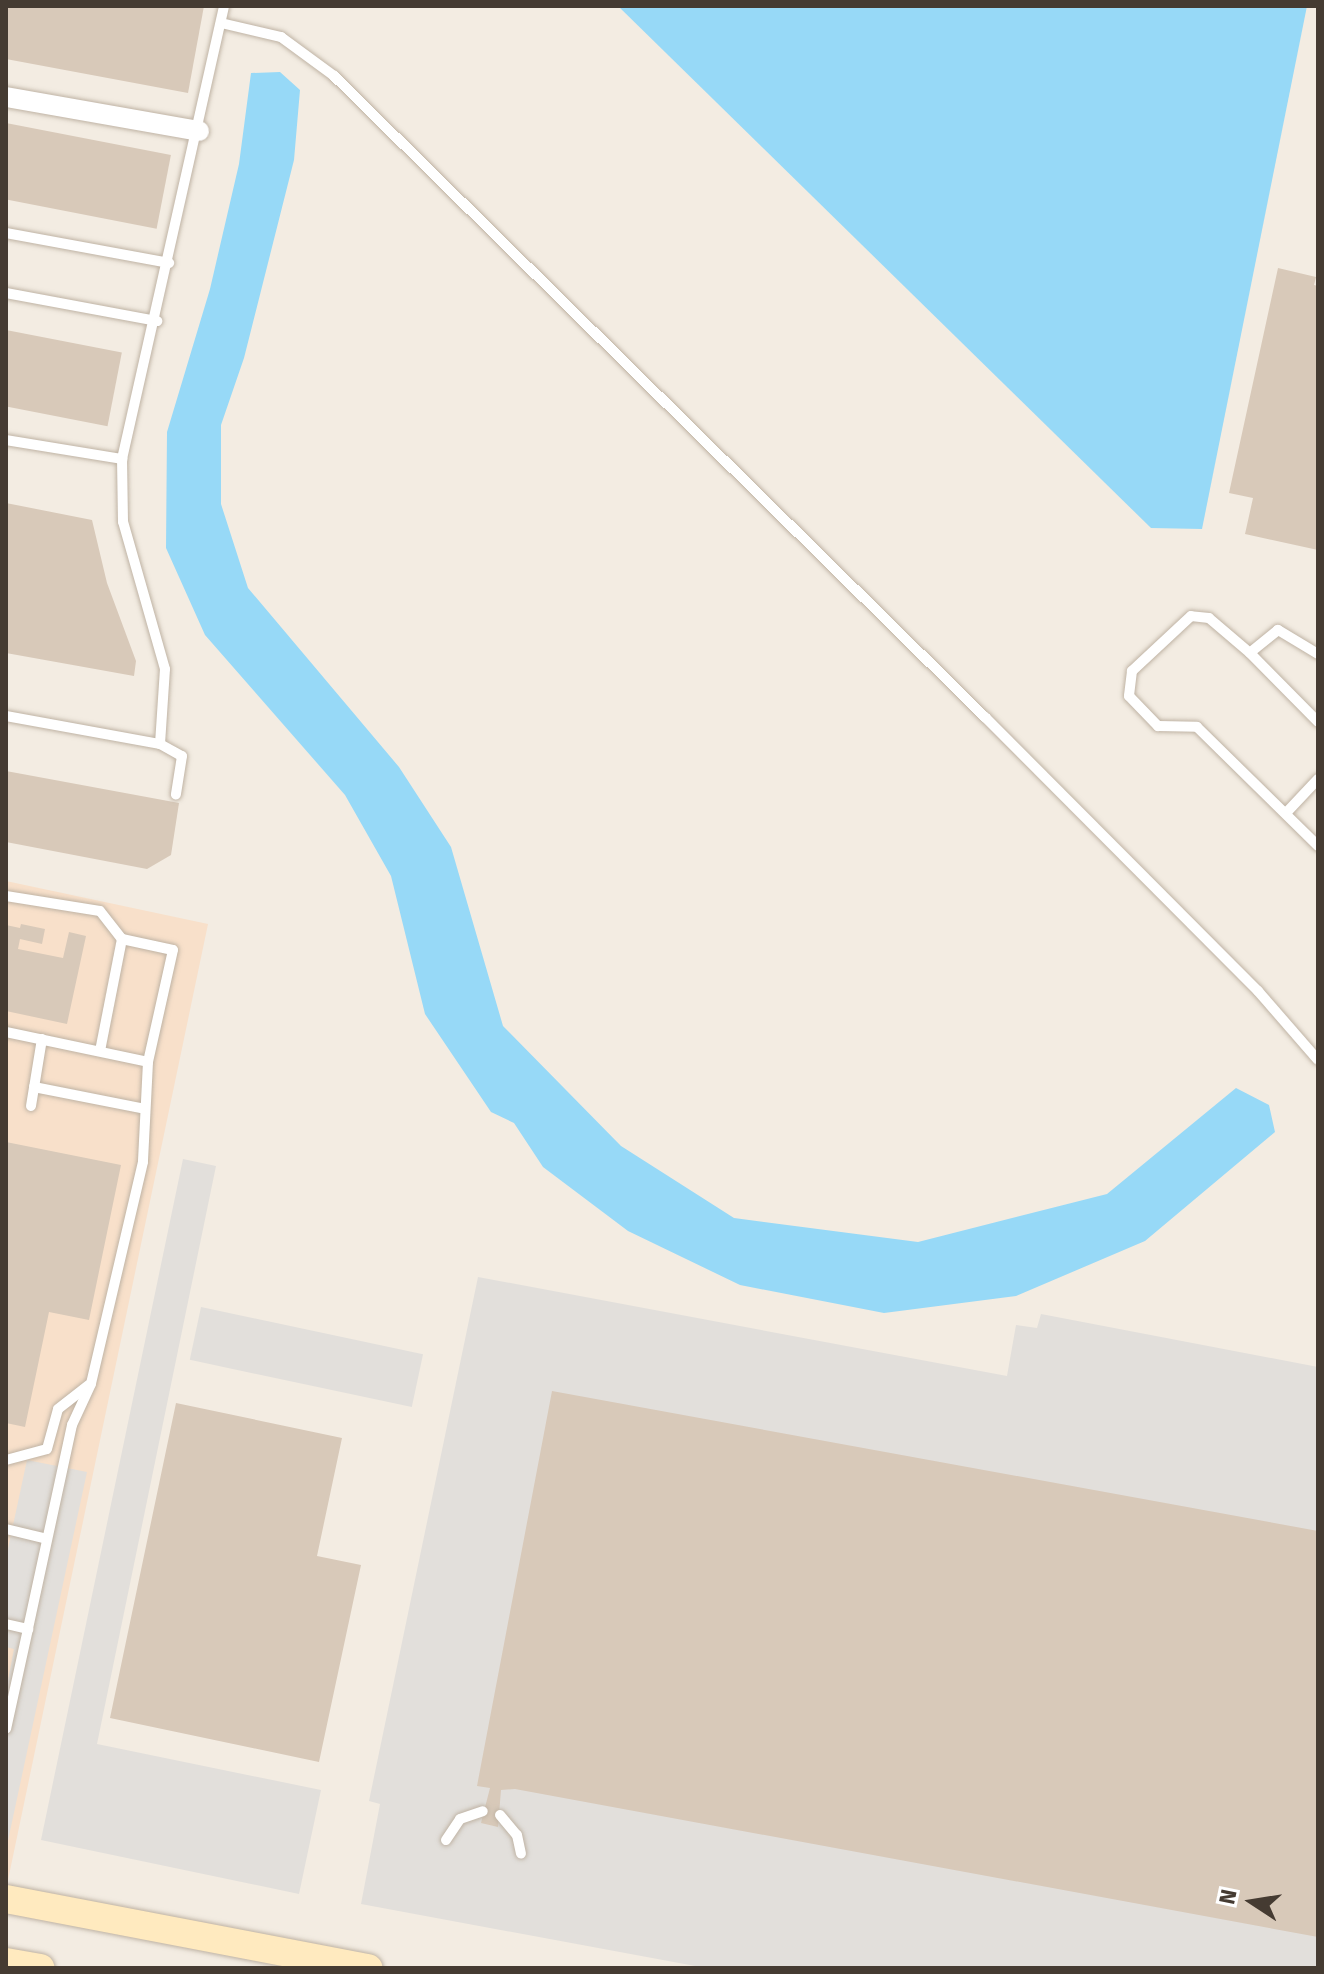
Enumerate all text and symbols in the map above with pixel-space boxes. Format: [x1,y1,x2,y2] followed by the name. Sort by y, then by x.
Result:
[1212,1862,1292,1942] north arrow
[1213,1887,1243,1907] text: N

